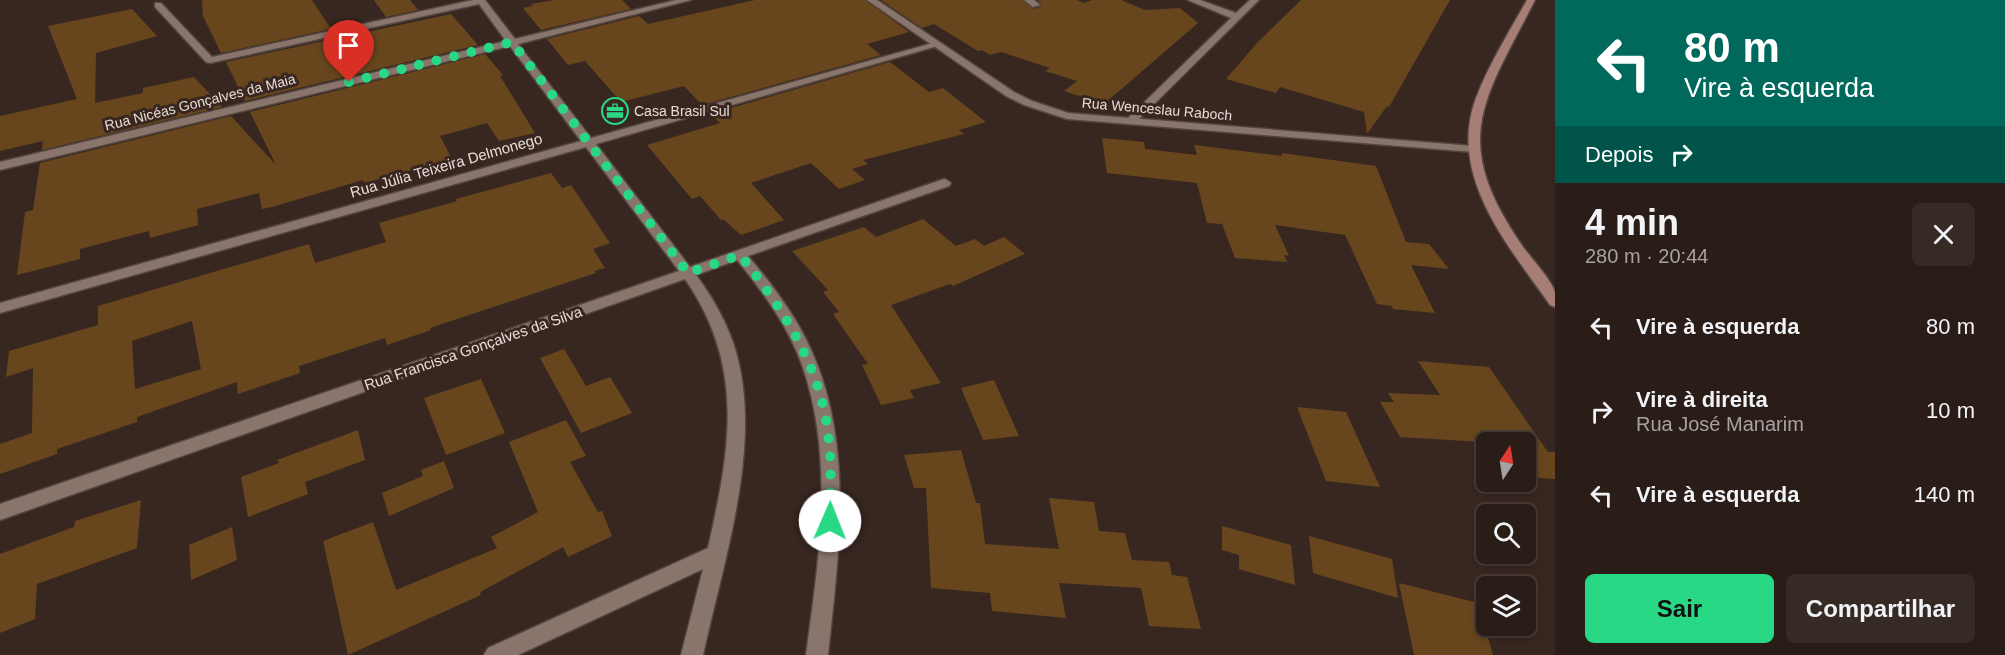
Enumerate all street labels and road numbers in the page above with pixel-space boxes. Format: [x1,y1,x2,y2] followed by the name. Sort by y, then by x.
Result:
[103,70,297,133] street label: Rua Nicéas Gonçalves da Maia
[1081,94,1233,124] street label: Rua Wenceslau Raboch
[348,129,544,201] street label: Rua Júlia Teixeira Delmonego
[362,302,585,393] street label: Rua Francisca Gonçalves da Silva

